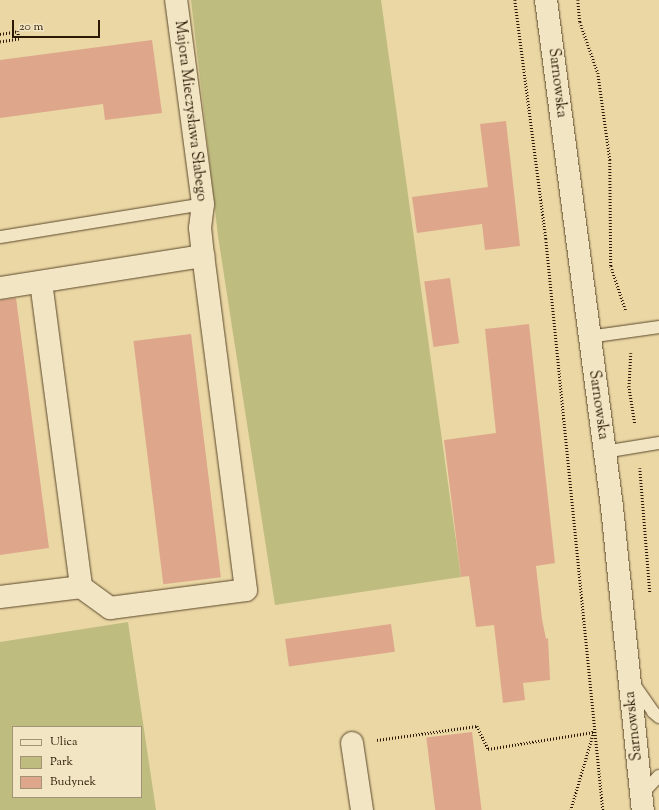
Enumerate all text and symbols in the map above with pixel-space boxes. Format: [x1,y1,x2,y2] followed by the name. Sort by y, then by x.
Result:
[14,12,102,38] scale bar
[19,18,43,36] text: 20 m
[170,19,210,203] street label: Majora Mieczysława Słabego
[544,47,570,119] street label: Sarnowska
[584,369,612,441] street label: Sarnowska
[621,690,647,762] street label: Sarnowska
[12,726,142,798] legend
[50,733,77,751] text: Ulica
[50,753,73,771] text: Park
[50,773,96,791] text: Budynek

